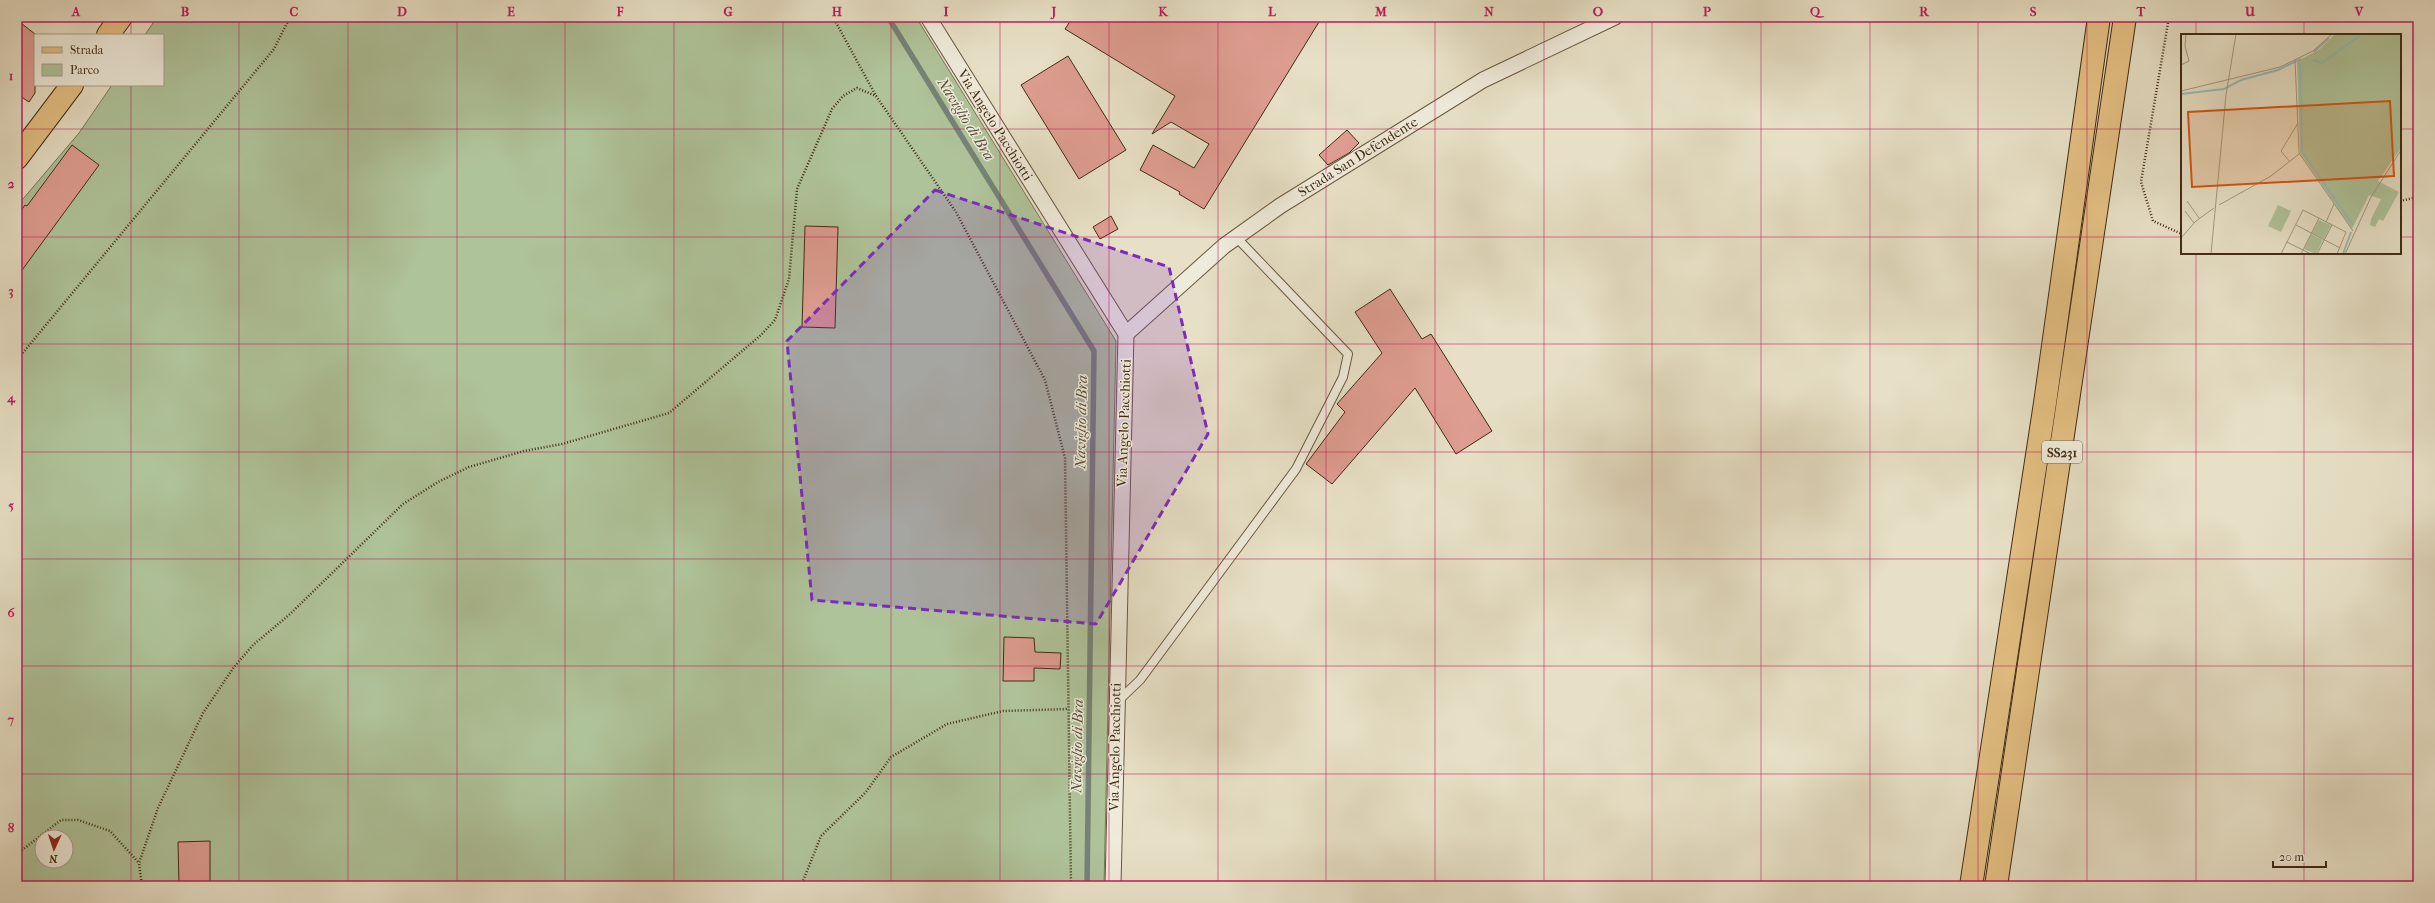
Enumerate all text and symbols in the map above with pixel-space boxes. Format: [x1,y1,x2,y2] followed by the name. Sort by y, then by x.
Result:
[71,4,81,19] text: A
[181,4,190,19] text: B
[290,4,299,19] text: C
[397,4,407,19] text: D
[507,4,515,19] text: E
[616,4,624,19] text: F
[723,4,733,19] text: G
[832,4,843,19] text: H
[943,4,949,19] text: I
[1050,4,1057,20] text: J
[1158,4,1169,19] text: K
[1268,4,1277,19] text: L
[1374,4,1387,19] text: M
[1484,4,1494,19] text: N
[1593,4,1603,19] text: O
[1703,4,1711,19] text: P
[1810,4,1825,19] text: Q
[1919,4,1930,19] text: R
[2030,4,2037,19] text: S
[2136,4,2147,19] text: T
[2244,4,2256,19] text: U
[2354,4,2365,19] text: V
[34,34,164,86] legend
[2181,34,2401,254] inset map
[70,43,104,57] text: Strada
[70,63,99,77] text: Parco
[953,65,1036,184] street label: Via Angelo Pacchiotti
[9,68,14,83] text: 1
[933,74,999,164] water label: Naviglio di Bra
[1295,113,1421,201] street label: Strada San Defendente
[8,176,15,191] text: 2
[8,283,14,299] text: 3
[1113,359,1135,488] street label: Via Angelo Pacchiotti
[1071,375,1091,470] water label: Naviglio di Bra
[6,390,16,406] text: 4
[2042,441,2082,463] road number: SS231
[8,498,14,513] text: 5
[7,605,15,620] text: 6
[1105,683,1125,812] street label: Via Angelo Pacchiotti
[1067,699,1087,794] water label: Naviglio di Bra
[7,712,15,727] text: 7
[8,820,15,835] text: 8
[34,829,74,869] north arrow
[2273,843,2326,869] scale bar
[2279,850,2304,864] text: 20 m
[48,852,58,865] text: N

